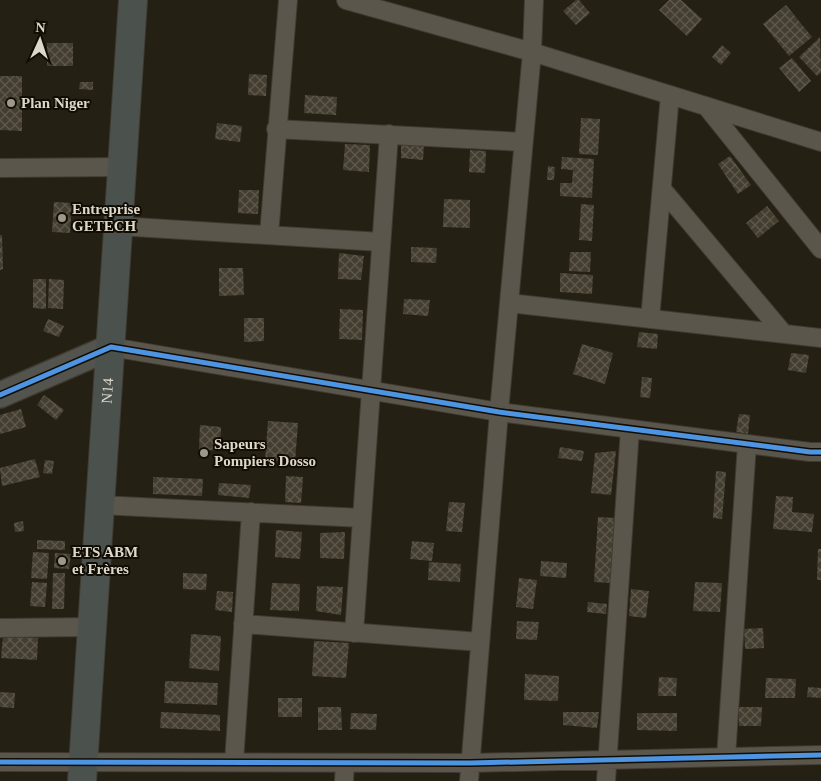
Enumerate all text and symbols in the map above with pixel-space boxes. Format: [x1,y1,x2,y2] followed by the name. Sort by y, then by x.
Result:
[15,15,65,65] north arrow
[35,20,46,35] text: N
[21,95,90,111] place label: Plan Niger
[5,97,17,109] marker: Plan Niger
[72,201,140,234] place label: Entreprise GETECH
[56,212,68,224] marker: Entreprise GETECH
[99,377,116,404] street label: N14
[214,436,316,469] place label: Sapeurs Pompiers Dosso
[198,447,210,459] marker: Sapeurs Pompiers Dosso
[72,544,138,577] place label: ETS ABM et Frères
[56,555,68,567] marker: ETS ABM et Frères

